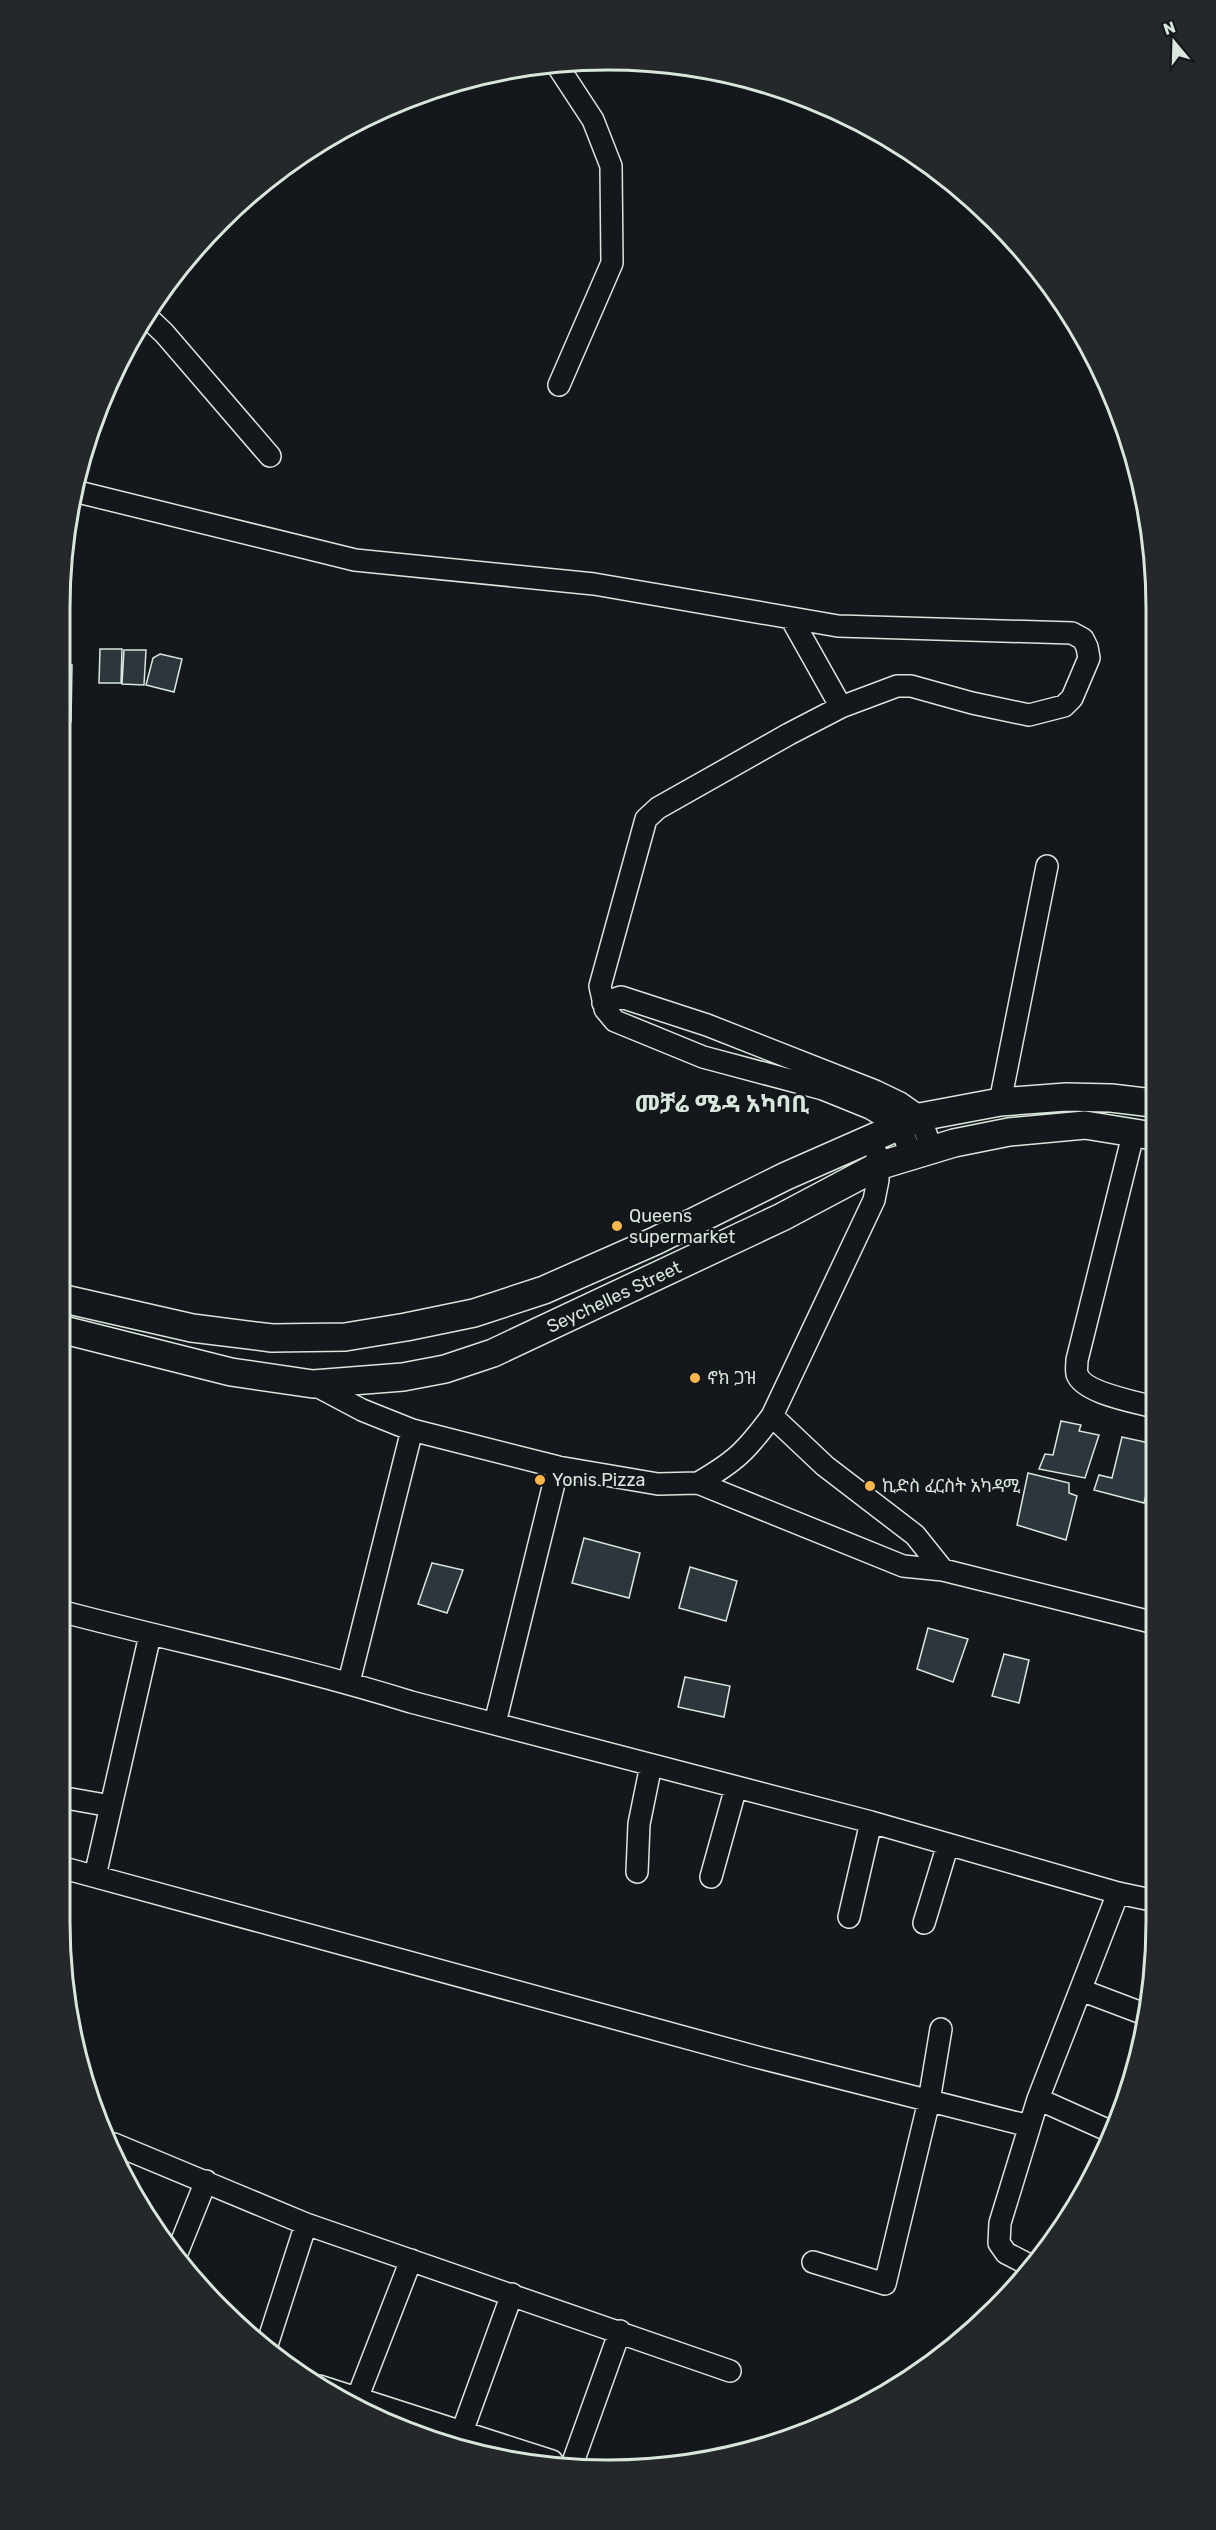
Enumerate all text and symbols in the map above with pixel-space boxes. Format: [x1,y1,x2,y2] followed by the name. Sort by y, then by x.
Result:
[1144,12,1204,72] north arrow
[1161,17,1178,39] text: N
[635,1090,809,1118] district label: መቻሬ ሜዳ አካባቢ
[629,1205,735,1248] place label: Queens supermarket
[610,1219,624,1233] marker: Queens supermarket
[543,1256,685,1338] street label: Seychelles Street
[707,1367,756,1389] place label: ኖክ ጋዝ
[688,1371,702,1385] marker: ኖክ ጋዝ
[552,1469,646,1491] place label: Yonis Pizza
[533,1473,547,1487] marker: Yonis Pizza
[882,1475,1020,1497] place label: ኪድስ ፈርስት አካዳሚ
[863,1479,877,1493] marker: ኪድስ ፈርስት አካዳሚ

